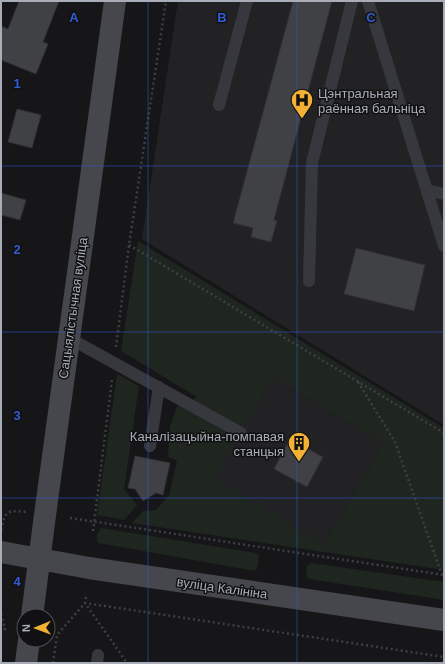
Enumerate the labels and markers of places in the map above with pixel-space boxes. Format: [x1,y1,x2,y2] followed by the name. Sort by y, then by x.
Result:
[318,86,426,116] place label: Цэнтральная раённая бальніца
[289,87,315,120] hospital icon: Цэнтральная раённая бальніца
[130,429,284,459] place label: Каналізацыйна-помпавая станцыя
[286,430,312,463] building icon: Каналізацыйна-помпавая станцыя

